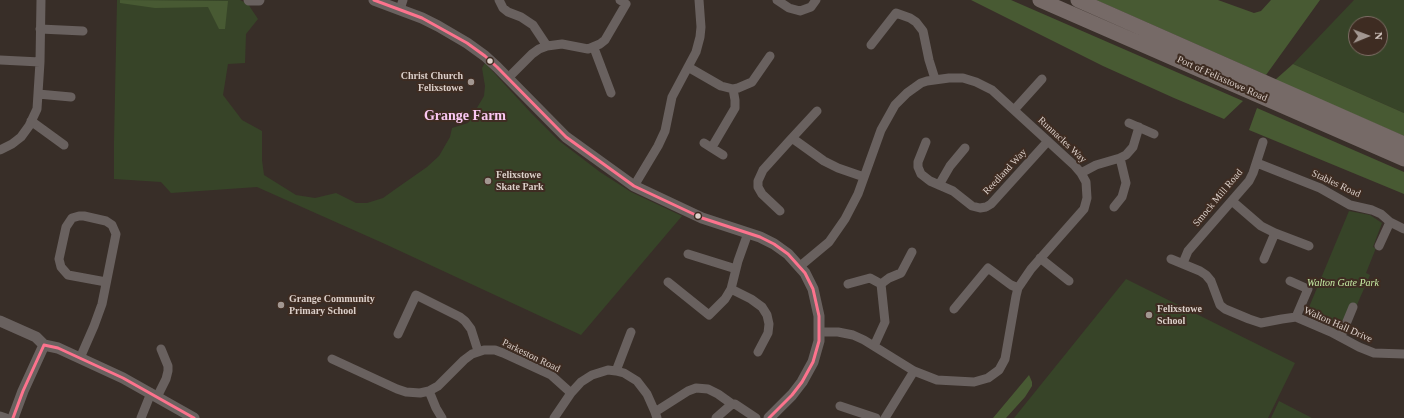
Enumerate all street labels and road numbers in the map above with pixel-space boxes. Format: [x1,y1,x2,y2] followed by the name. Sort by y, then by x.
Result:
[1175,54,1269,104] street label: Port of Felixstowe Road
[1035,114,1089,166] street label: Runnacles Way
[981,147,1029,197] street label: Reedland Way
[1191,167,1245,229] street label: Smock Mill Road
[1310,167,1362,201] street label: Stables Road
[1302,305,1374,345] street label: Walton Hall Drive
[500,337,562,375] street label: Parkeston Road

